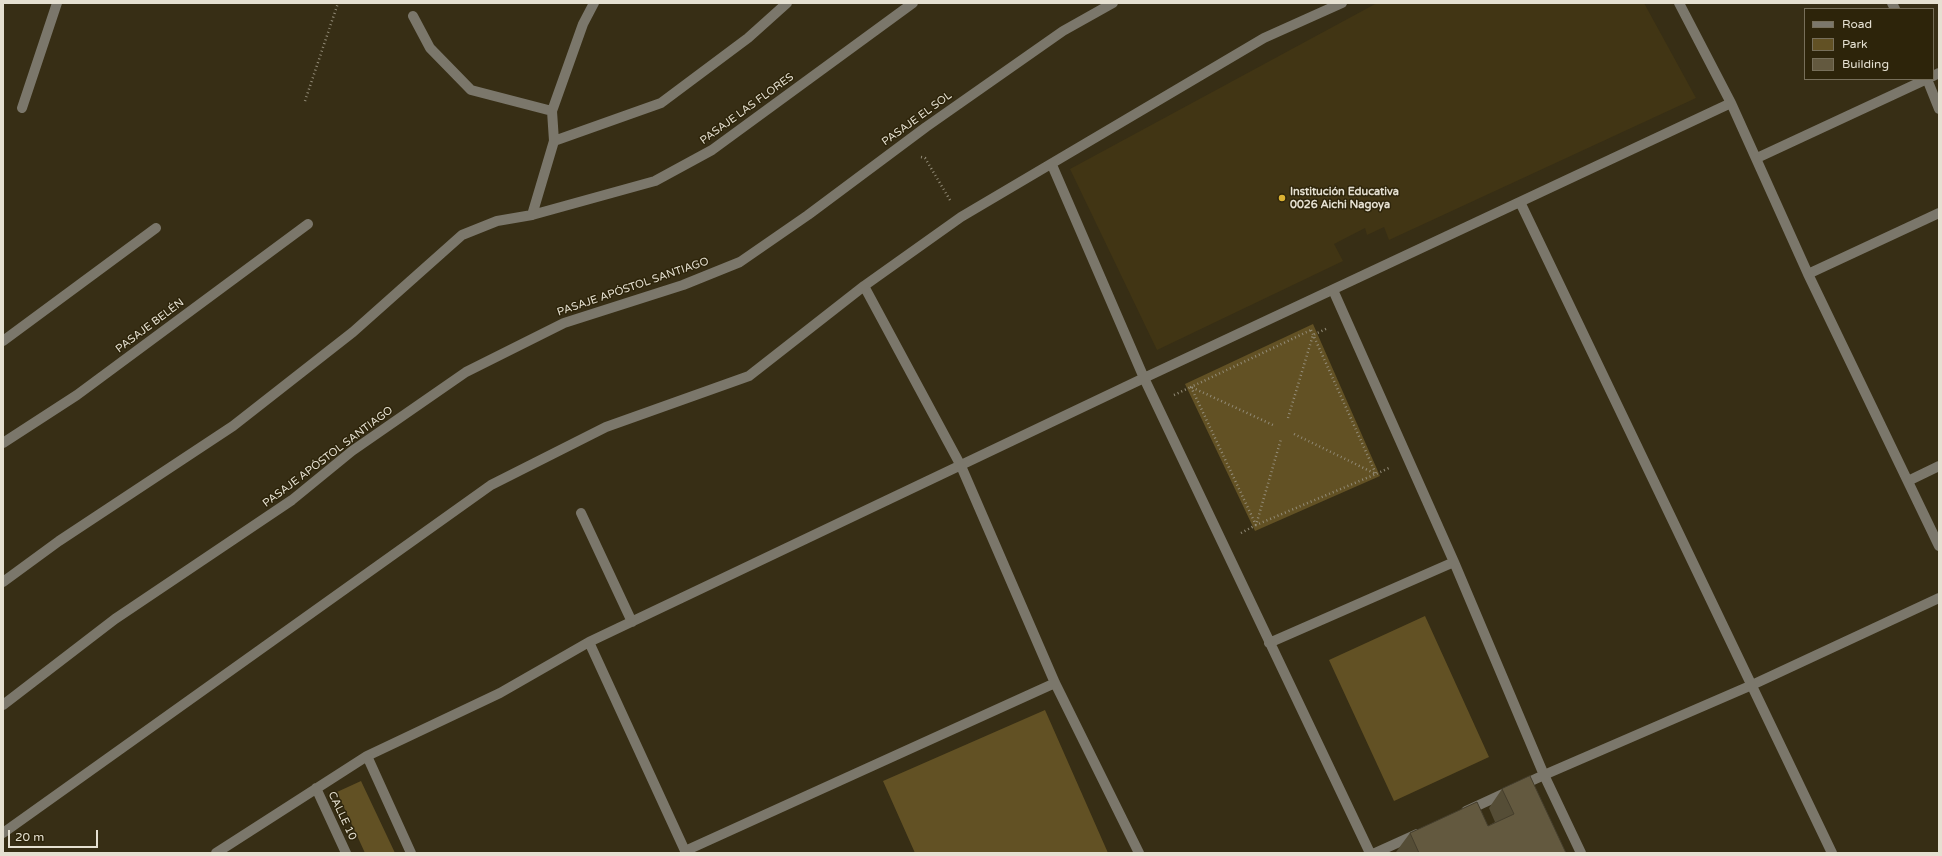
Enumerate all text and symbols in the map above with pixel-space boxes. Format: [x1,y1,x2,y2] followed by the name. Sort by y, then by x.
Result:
[1804,8,1934,80] legend
[1842,17,1872,31] text: Road
[1842,37,1868,51] text: Park
[1842,57,1889,71] text: Building
[698,71,796,147] street label: PASAJE LAS FLORES
[879,89,955,149] street label: PASAJE EL SOL
[1290,185,1399,211] place label: Institución Educativa 0026 Aichi Nagoya
[1277,193,1287,203] marker: Institución Educativa 0026 Aichi Nagoya
[555,255,711,319] street label: PASAJE APÓSTOL SANTIAGO
[113,296,187,356] street label: PASAJE BELÉN
[260,404,396,510] street label: PASAJE APÓSTOL SANTIAGO
[325,790,359,842] street label: CALLE 10
[10,822,100,848] scale bar
[15,830,44,844] text: 20 m

